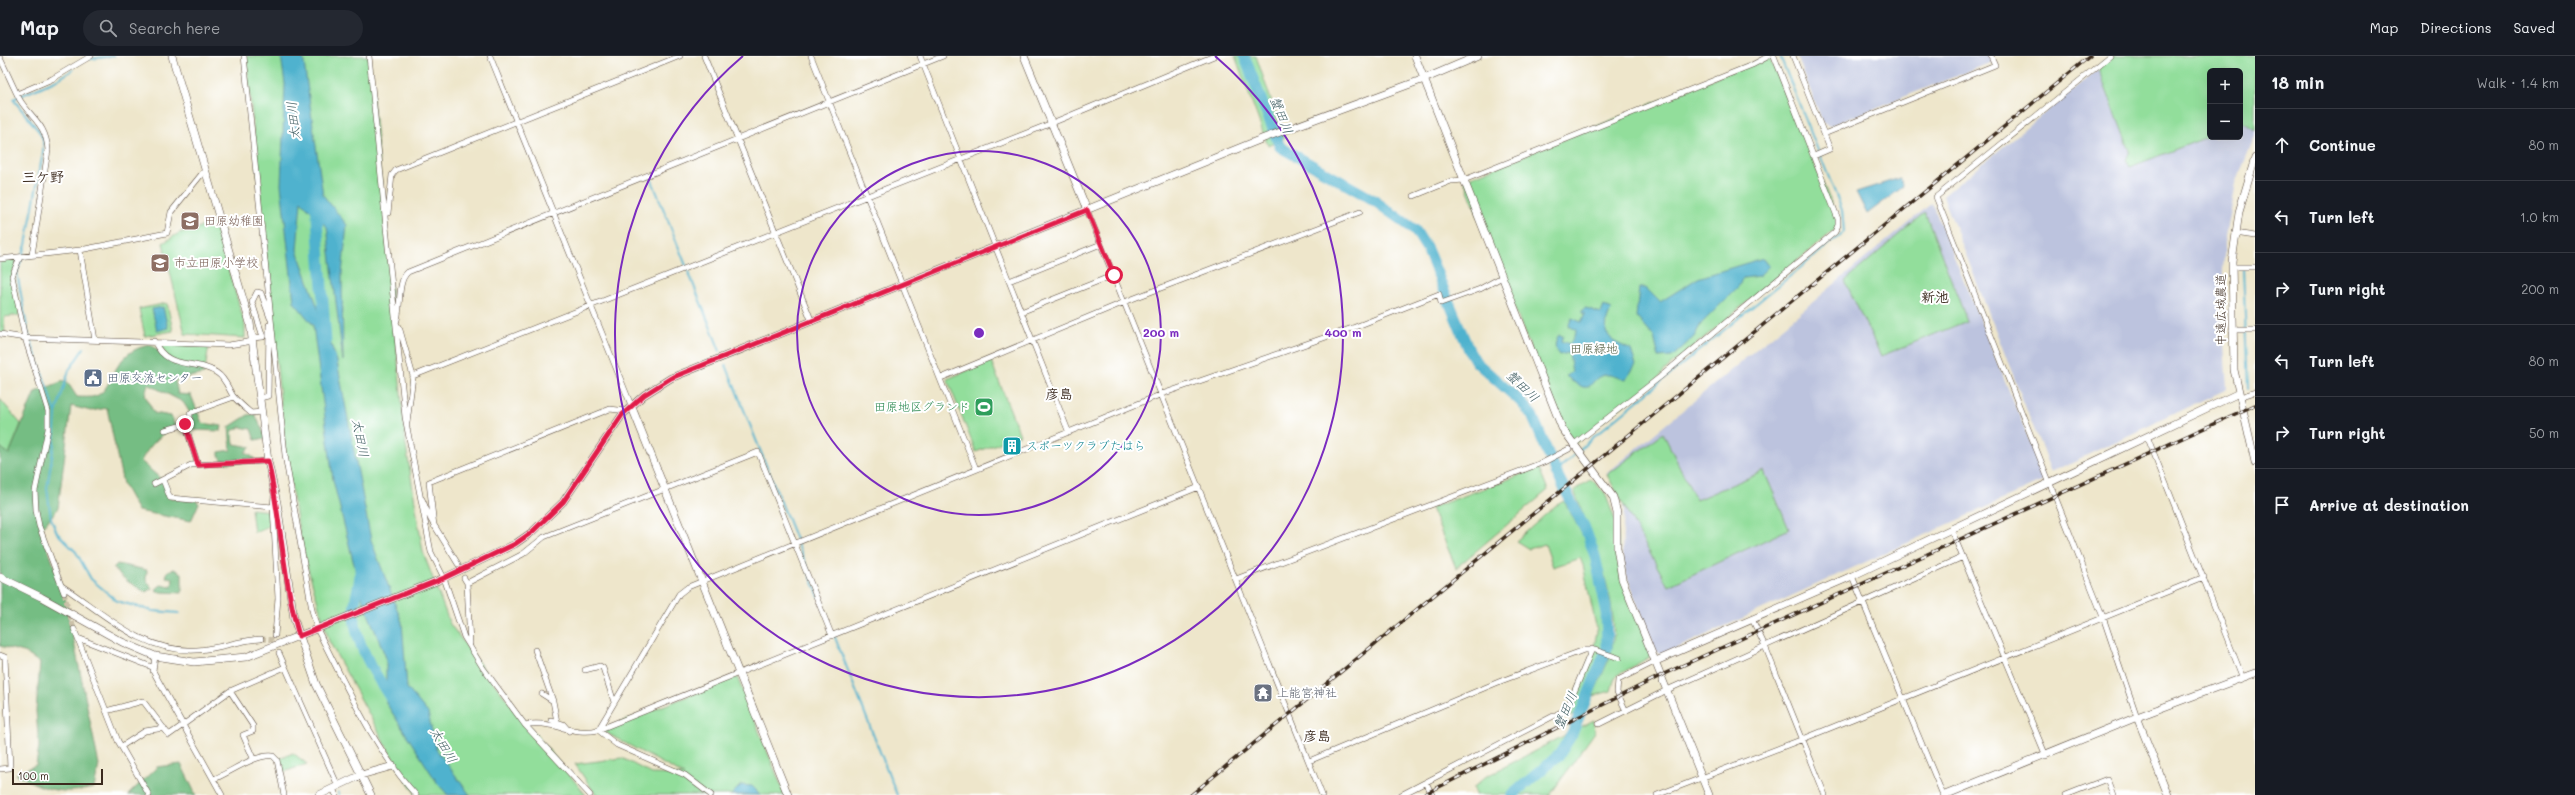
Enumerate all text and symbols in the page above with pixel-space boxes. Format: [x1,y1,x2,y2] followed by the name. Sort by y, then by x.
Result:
[83,10,363,46] search box
[20,15,59,40] text: Map
[97,17,119,39] icon: search
[129,18,220,38] text: Search here
[2370,18,2398,37] text: Map
[2420,18,2491,37] text: Directions
[2513,18,2555,37] text: Saved
[2207,68,2243,140] map controls
[2207,68,2243,104] button: +
[2271,71,2324,93] text: 18 min
[2477,74,2559,91] text: Walk · 1.4 km
[1267,94,1298,136] water label: 蟹田川
[282,101,303,141] water label: 太田川
[2207,104,2243,140] button: −
[2271,134,2293,156] icon: ahead
[2309,135,2376,155] text: Continue
[2529,136,2559,153] text: 80 m
[22,167,64,186] district label: 三ケ野
[2271,206,2293,228] icon: left
[2309,207,2374,227] text: Turn left
[2520,208,2559,225] text: 1.0 km
[179,210,201,232] school or university icon: 田原幼稚園
[204,212,264,228] place label: 田原幼稚園
[149,252,171,274] school or university icon: 市立田原小学校
[174,254,258,270] place label: 市立田原小学校
[1105,266,1123,284] route start
[2212,274,2228,346] street label: 中遠広域農道
[2271,278,2293,300] icon: right
[2309,279,2386,299] text: Turn right
[2521,280,2559,297] text: 200 m
[1921,287,1949,306] district label: 新池
[1143,324,1179,340] text: 200 m
[1325,324,1361,340] text: 400 m
[972,326,986,340] centre of rings
[1570,340,1618,356] park label: 田原緑地
[2271,350,2293,372] icon: left
[2309,351,2374,371] text: Turn left
[2529,352,2559,369] text: 80 m
[1503,366,1543,405] water label: 蟹田川
[82,367,104,389] public building icon: 田原交流センター
[107,369,203,385] place label: 田原交流センター
[1045,384,1073,403] district label: 彦島
[973,396,995,418] sports icon: 田原地区グランド
[874,398,970,414] place label: 田原地区グランド
[176,415,194,433] route end
[349,417,374,459] water label: 太田川
[2271,422,2293,444] icon: right
[2309,423,2386,443] text: Turn right
[2529,424,2559,441] text: 50 m
[1001,435,1023,457] building icon: スポーツクラブたはら
[1026,437,1146,453] place label: スポーツクラブたはら
[2271,494,2293,516] icon: arrive
[2309,495,2469,515] text: Arrive at destination
[1252,682,1274,704] temple icon: 上能宮神社
[1277,684,1337,700] place label: 上能宮神社
[1549,689,1580,731] water label: 蟹田川
[427,724,462,766] water label: 太田川
[1303,726,1331,745] district label: 彦島
[12,767,103,786] scale bar
[18,768,49,783] text: 100 m

